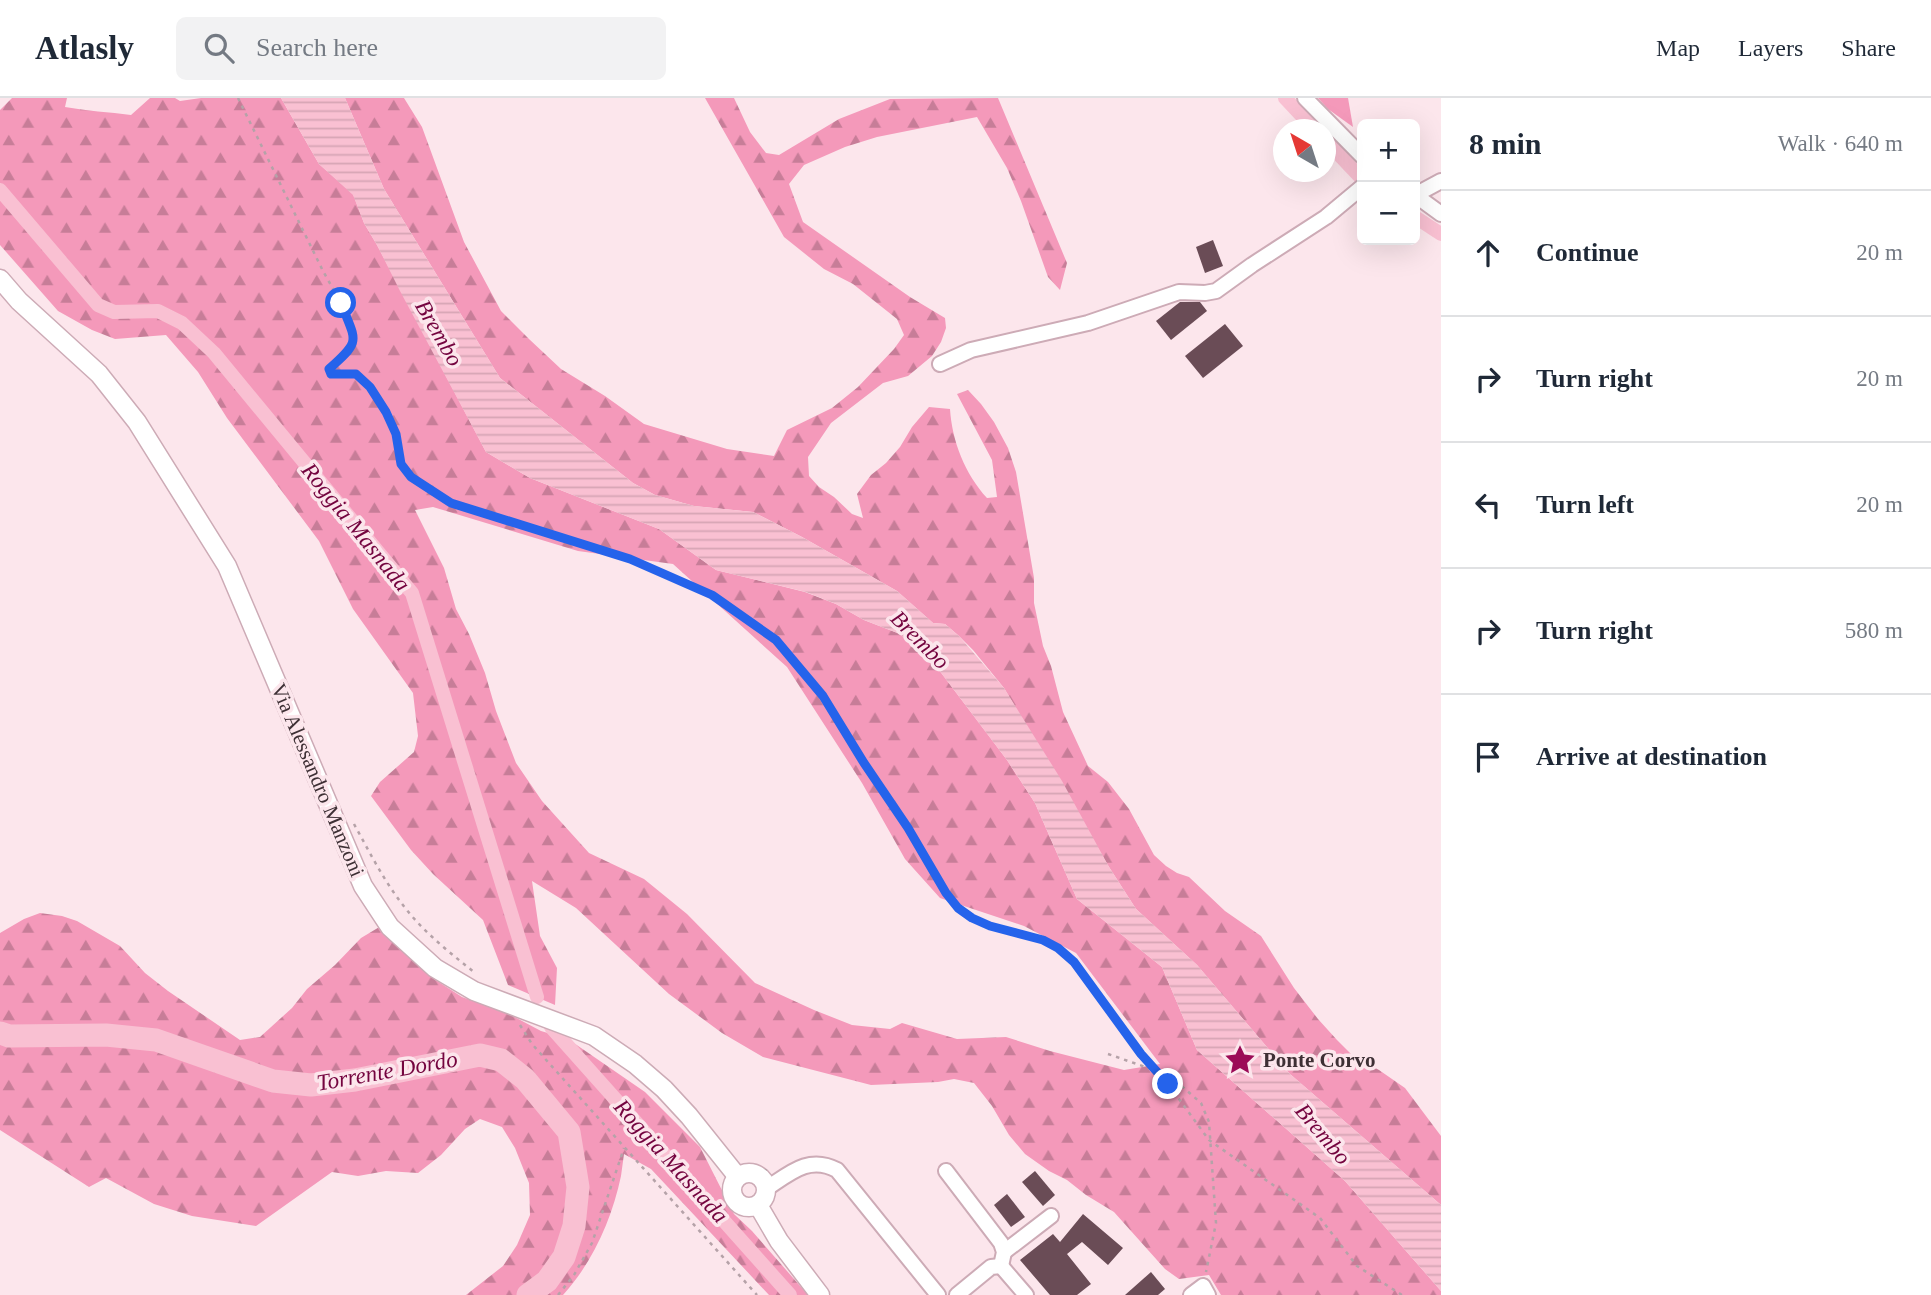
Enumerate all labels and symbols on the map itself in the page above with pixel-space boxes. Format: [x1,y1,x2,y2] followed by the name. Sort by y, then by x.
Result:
[1273,119,1336,182] north arrow
[325,287,356,318] route start
[410,296,468,370] water label: Brembo
[296,457,415,596] water label: Roggia Masnada
[886,606,954,674] water label: Brembo
[266,680,370,880] street label: Via Alessandro Manzoni
[1223,1043,1257,1077] place icon: Ponte Corvo
[315,1046,459,1096] water label: Torrente Dordo
[1263,1048,1376,1072] place label: Ponte Corvo
[1152,1068,1183,1099] route end
[608,1093,733,1228] water label: Roggia Masnada
[1290,1098,1356,1170] water label: Brembo

